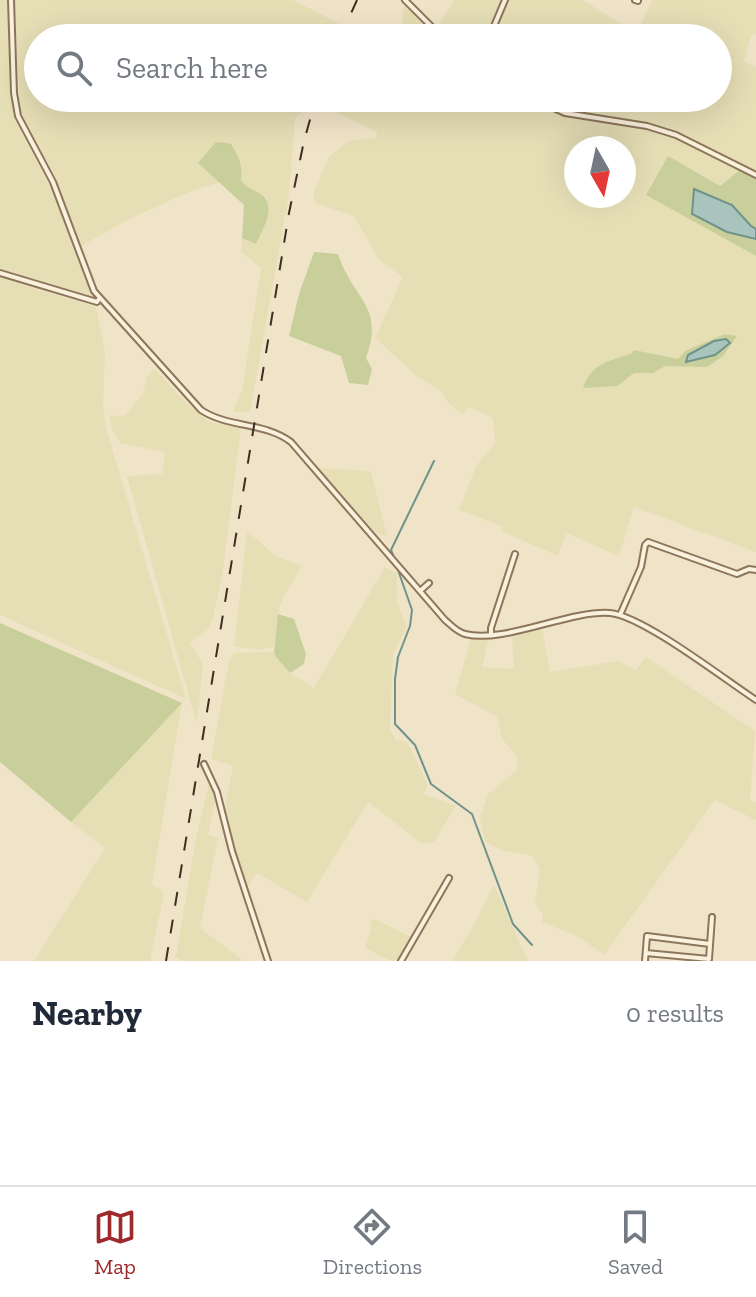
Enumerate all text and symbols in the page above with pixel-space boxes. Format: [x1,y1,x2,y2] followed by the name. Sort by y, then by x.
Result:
[24,24,732,112] search box
[52,46,96,90] icon: search
[116,50,268,86] text: Search here
[564,136,636,208] north arrow
[32,993,142,1034] text: Nearby
[626,997,724,1029] text: 0 results
[93,1205,137,1280] tab: Map
[323,1205,422,1280] tab: Directions
[608,1205,663,1280] tab: Saved

